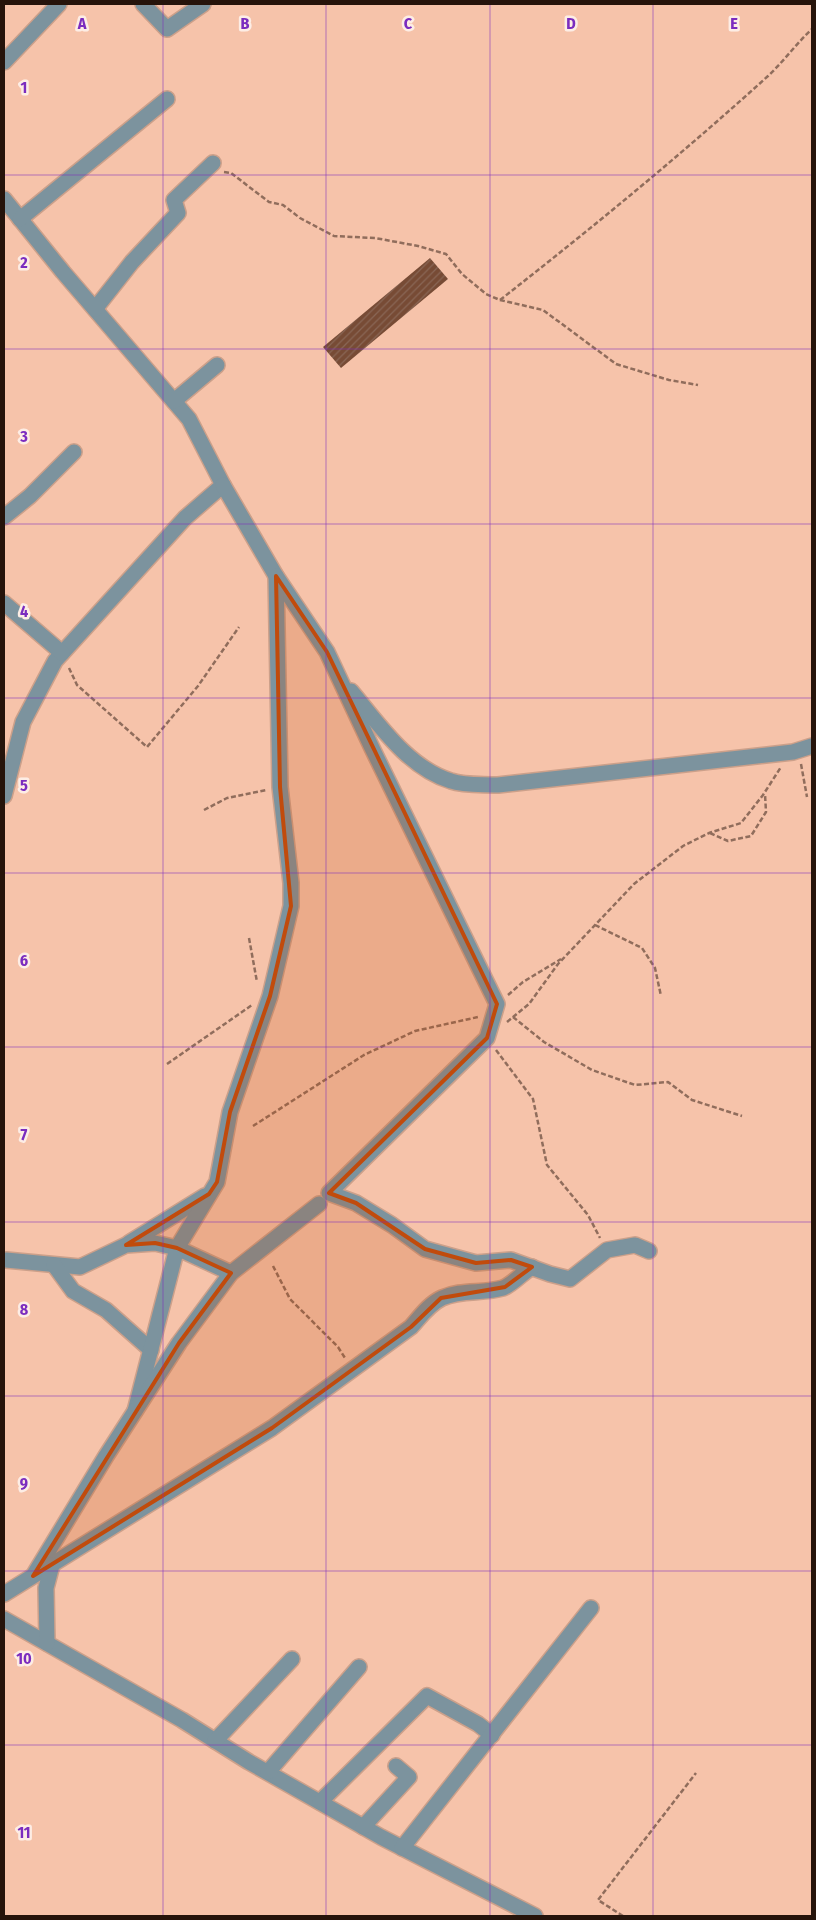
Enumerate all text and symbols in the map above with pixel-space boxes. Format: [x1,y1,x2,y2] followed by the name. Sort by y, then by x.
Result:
[77,14,87,33] text: A
[241,14,250,33] text: B
[404,14,413,33] text: C
[566,14,576,33] text: D
[730,14,738,33] text: E
[21,78,27,97] text: 1
[19,253,28,272] text: 2
[19,427,28,446] text: 3
[20,602,28,621] text: 4
[20,776,28,795] text: 5
[20,951,28,970] text: 6
[21,1125,28,1144] text: 7
[20,1300,29,1319] text: 8
[20,1474,28,1493] text: 9
[16,1649,32,1668] text: 10
[17,1823,31,1842] text: 11

